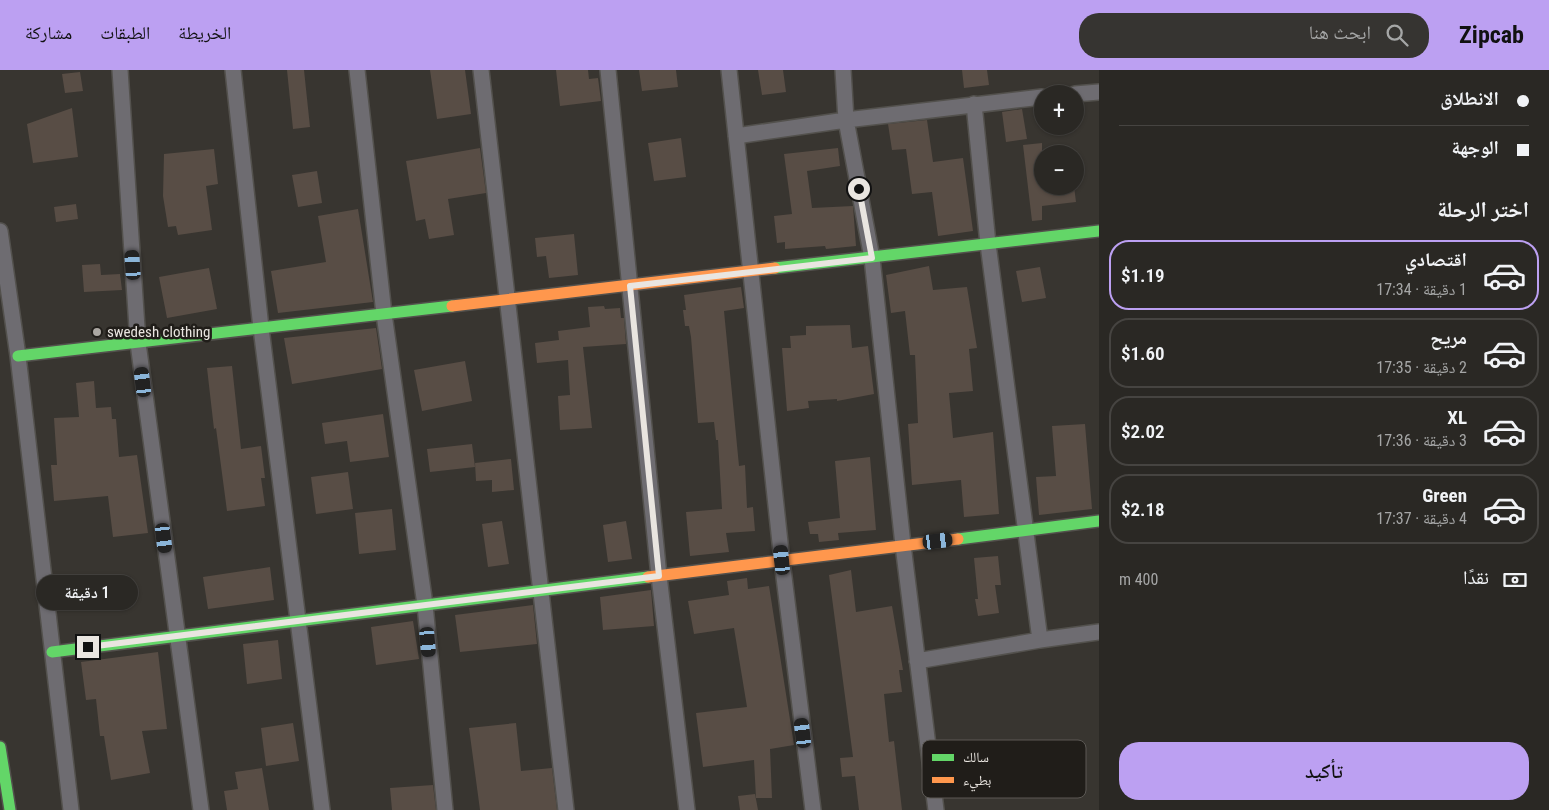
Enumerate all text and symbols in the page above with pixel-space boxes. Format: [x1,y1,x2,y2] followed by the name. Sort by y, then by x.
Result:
[1079,13,1429,58] search box
[1309,21,1371,44] text: ابحث هنا
[1383,21,1411,49] icon: search
[1459,21,1524,49] text: Zipcab
[25,22,72,43] text: مشاركة
[100,22,150,43] text: الطبقات
[178,22,231,43] text: الخريطة
[1034,85,1084,195] map controls
[1034,85,1084,135] button: +
[1440,87,1499,110] text: الانطلاق
[1451,136,1499,159] text: الوجهة
[1034,145,1084,195] button: −
[848,178,870,200] route start
[1437,197,1529,222] text: اختر الرحلة
[1405,248,1467,271] text: اقتصادي
[124,250,141,280] car
[1482,253,1527,298] icon: car
[1121,264,1165,287] text: $1.19
[1376,280,1467,299] text: 1 دقيقة · 17:34
[107,323,210,341] place label: swedesh clothing
[91,326,103,338] marker: swedesh clothing
[1430,326,1467,349] text: مريح
[1482,331,1527,376] icon: car
[1121,342,1165,365] text: $1.60
[1376,358,1467,377] text: 2 دقيقة · 17:35
[133,366,152,398] car
[1447,406,1467,429] text: XL
[1482,409,1527,454] icon: car
[1121,420,1165,443] text: $2.02
[1376,431,1467,450] text: 3 دقيقة · 17:36
[1422,484,1467,507] text: Green
[1482,487,1527,532] icon: car
[1121,498,1165,521] text: $2.18
[1376,509,1467,528] text: 4 دقيقة · 17:37
[154,522,173,554] car
[922,532,953,550] car
[772,544,791,576] car
[1463,566,1489,589] text: نقدًا
[1501,566,1529,594] icon: cash
[1119,570,1158,589] text: 400 m
[37,574,139,610] callout: 1 دقيقة
[65,583,109,602] text: 1 دقيقة
[419,626,436,658] car
[77,636,99,658] route end
[793,717,812,749] car
[922,740,1086,798] legend
[1119,742,1529,800] button: تأكيد
[963,749,989,765] text: سالك
[963,772,992,792] text: بطيء

